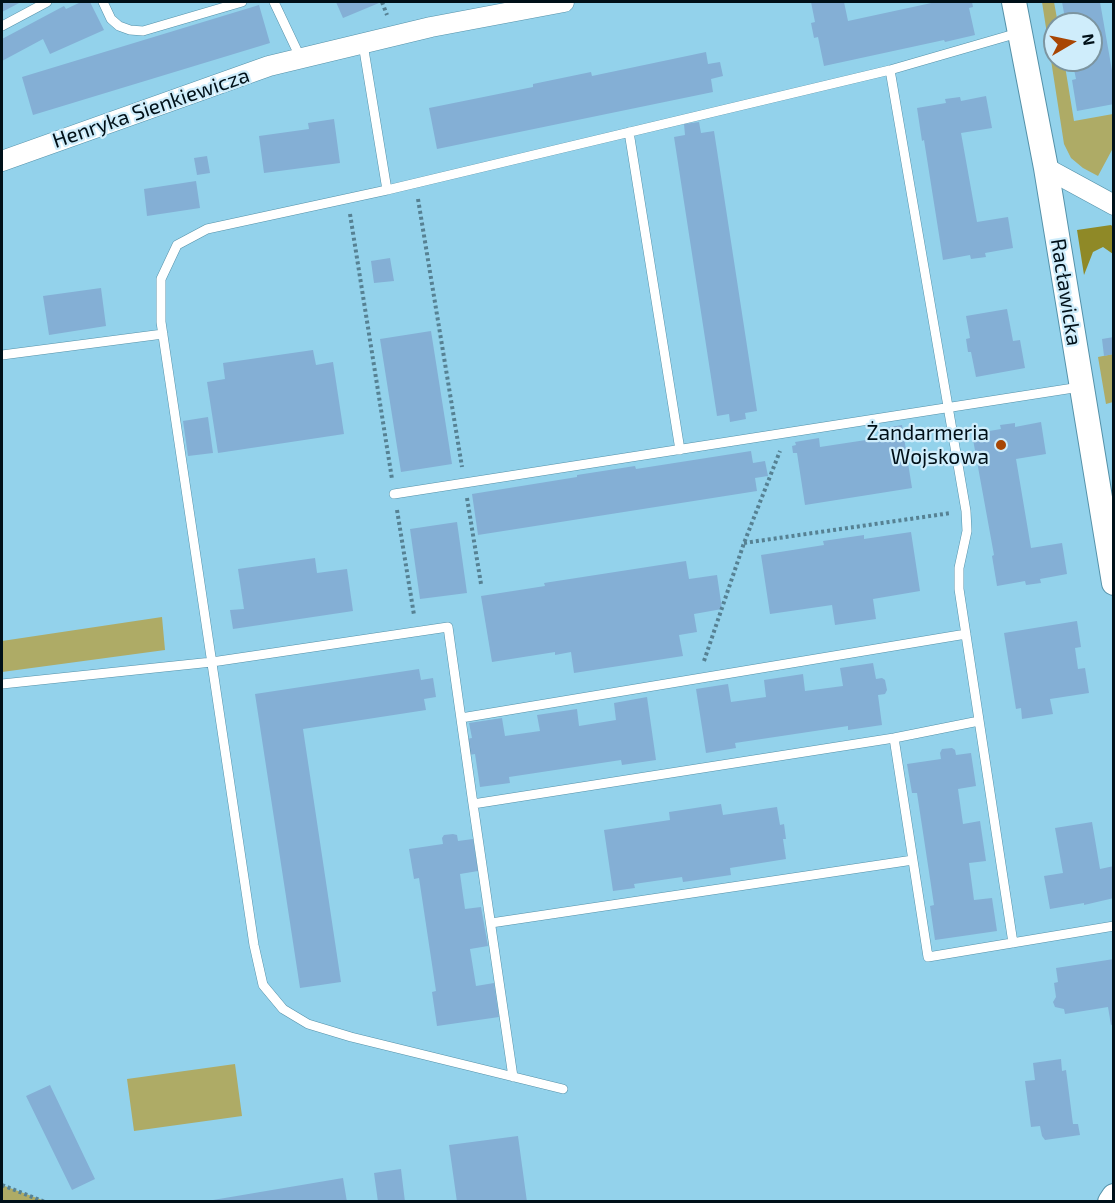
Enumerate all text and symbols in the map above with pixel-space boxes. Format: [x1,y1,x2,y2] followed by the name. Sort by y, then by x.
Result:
[1043,12,1103,72] north arrow
[1079,32,1100,47] text: N
[49,62,253,154] street label: Henryka Sienkiewicza
[1045,237,1087,347] street label: Racławicka
[867,420,989,470] place label: Żandarmeria Wojskowa
[994,438,1008,452] marker: Żandarmeria Wojskowa

